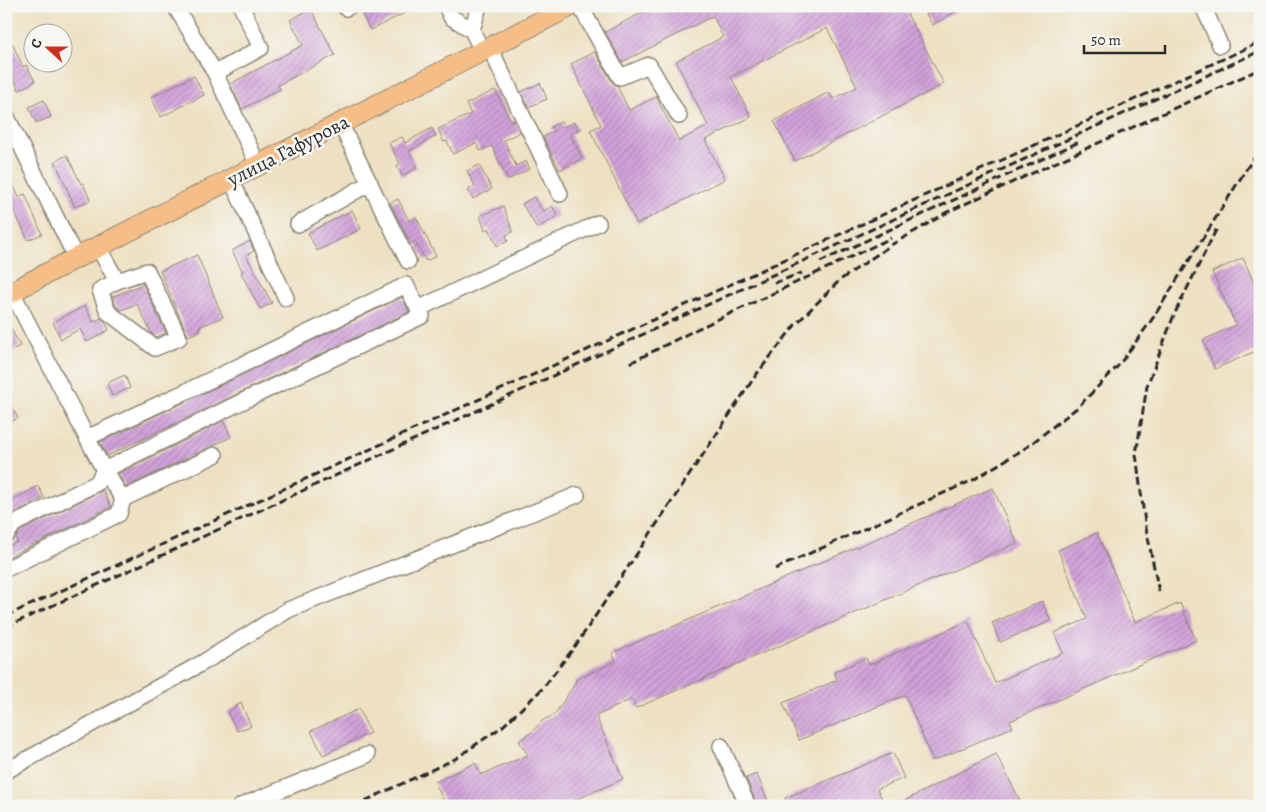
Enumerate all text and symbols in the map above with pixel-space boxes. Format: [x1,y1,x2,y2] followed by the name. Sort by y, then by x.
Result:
[22,22,72,72] north arrow
[1084,22,1165,54] scale bar
[1091,30,1121,50] text: 50 m
[26,36,47,51] text: С
[222,108,354,193] street label: улица Гафурова

